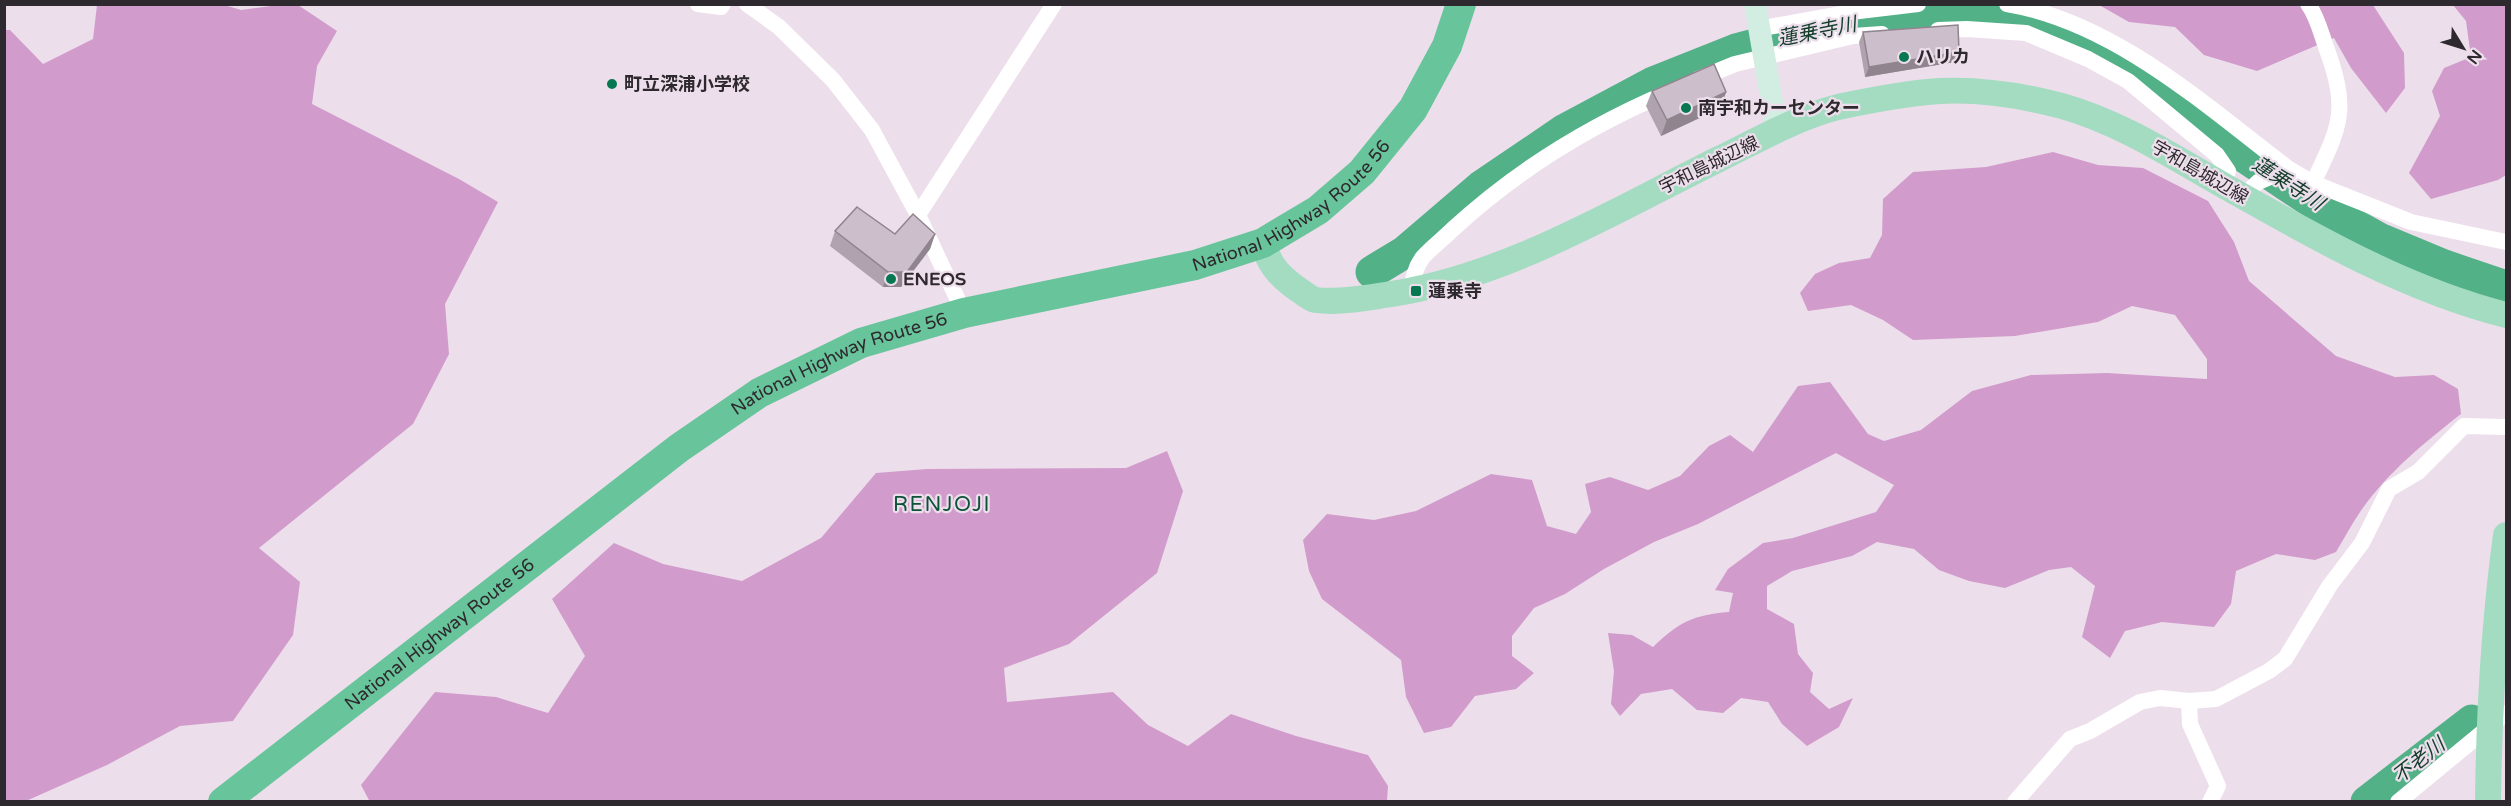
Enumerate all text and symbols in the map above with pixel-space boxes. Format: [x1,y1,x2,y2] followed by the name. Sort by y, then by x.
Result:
[1775,12,1861,51] water label: 蓮乗寺川
[2433,18,2493,78] north arrow
[2462,45,2486,68] text: N
[1916,46,1970,68] place label: ハリカ
[1897,50,1911,64] marker: ハリカ
[624,73,750,95] place label: 町立深浦小学校
[605,77,619,91] marker: 町立深浦小学校
[1698,97,1860,119] place label: 南宇和カーセンター
[1679,101,1693,115] marker: 南宇和カーセンター
[1656,131,1762,199] street label: 宇和島城辺線
[1189,135,1395,276] street label: National Highway Route 56
[2148,135,2252,209] street label: 宇和島城辺線
[2248,152,2330,217] water label: 蓮乗寺川
[903,268,966,290] place label: ENEOS
[884,272,898,286] marker: ENEOS
[1428,280,1482,302] place label: 蓮乗寺
[1409,284,1423,298] marker: 蓮乗寺
[727,307,950,420] street label: National Highway Route 56
[893,492,991,517] district label: RENJOJI
[340,553,539,715] street label: National Highway Route 56
[2388,732,2452,789] water label: 不老川

